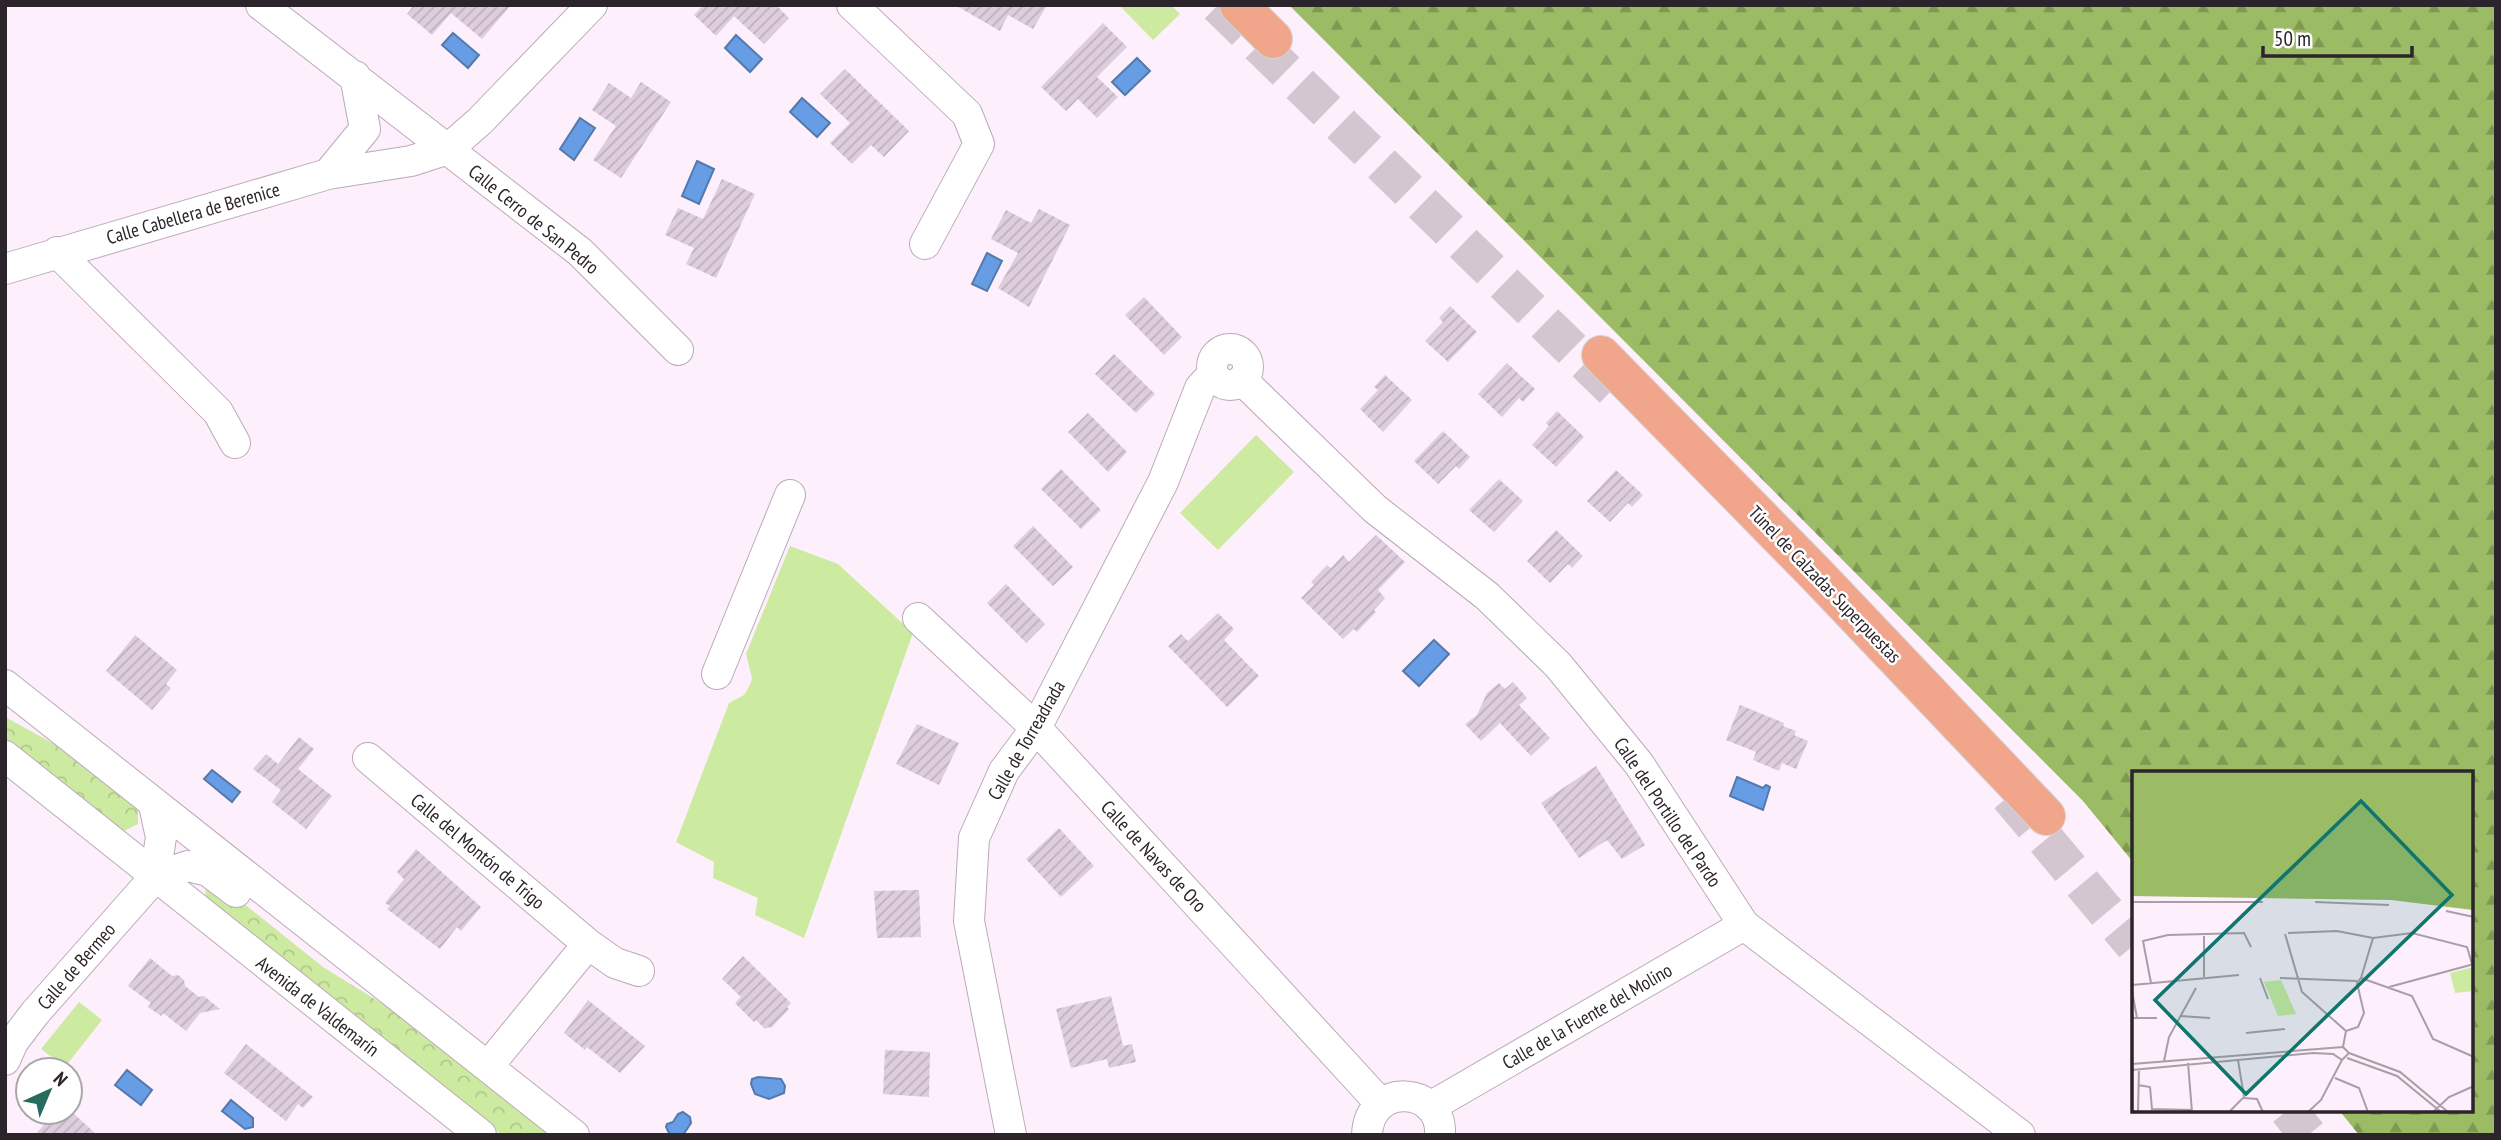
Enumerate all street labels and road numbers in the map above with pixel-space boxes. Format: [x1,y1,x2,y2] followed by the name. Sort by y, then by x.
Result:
[464,159,604,279] street label: Calle Cerro de San Pedro
[104,177,283,249] street label: Calle Cabellera de Berenice
[1744,500,1906,668] street label: Túnel de Calzadas Superpuestas
[982,676,1070,804] street label: Calle de Torreadrada
[1609,733,1727,891] street label: Calle del Portillo del Pardo
[406,788,550,914] street label: Calle del Montón de Trigo
[1096,795,1212,917] street label: Calle de Navas de Oro
[32,918,120,1014] street label: Calle de Bermeo
[252,951,384,1061] street label: Avenida de Valdemarín
[1498,958,1676,1074] street label: Calle de la Fuente del Molino

